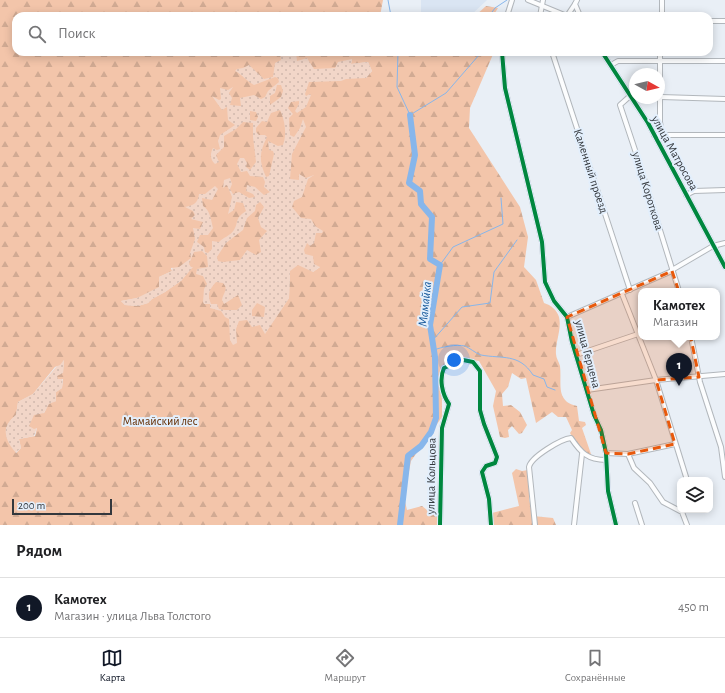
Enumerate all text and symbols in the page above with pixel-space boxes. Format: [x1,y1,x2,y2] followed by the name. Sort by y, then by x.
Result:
[12,12,713,56] search box
[26,23,48,45] icon: search
[58,26,96,41] text: Поиск
[629,68,665,104] north arrow
[648,113,701,193] street label: улица Матросова
[572,127,610,215] street label: Каменный проезд
[629,149,666,232] street label: улица Короткова
[417,281,434,327] water label: Мамайка
[638,288,720,340] popup
[653,298,705,313] text: Камотех
[653,316,698,329] text: Магазин
[572,318,603,390] street label: улица Герцена
[444,350,464,370] your location
[666,353,692,386] pin: 1
[123,415,198,427] park label: Мамайский лес
[424,437,439,515] street label: улица Кольцова
[677,477,713,513] map controls
[677,477,713,513] button: layers
[12,497,112,516] scale bar
[18,500,45,511] text: 200 m
[16,542,62,559] text: Рядом
[54,592,107,607] text: Камотех
[27,601,31,614] text: 1
[678,601,709,614] text: 450 m
[54,610,211,623] text: Магазин · улица Льва Толстого
[100,647,125,684] tab: Карта
[324,647,366,684] tab: Маршрут
[565,647,625,684] tab: Сохранённые

